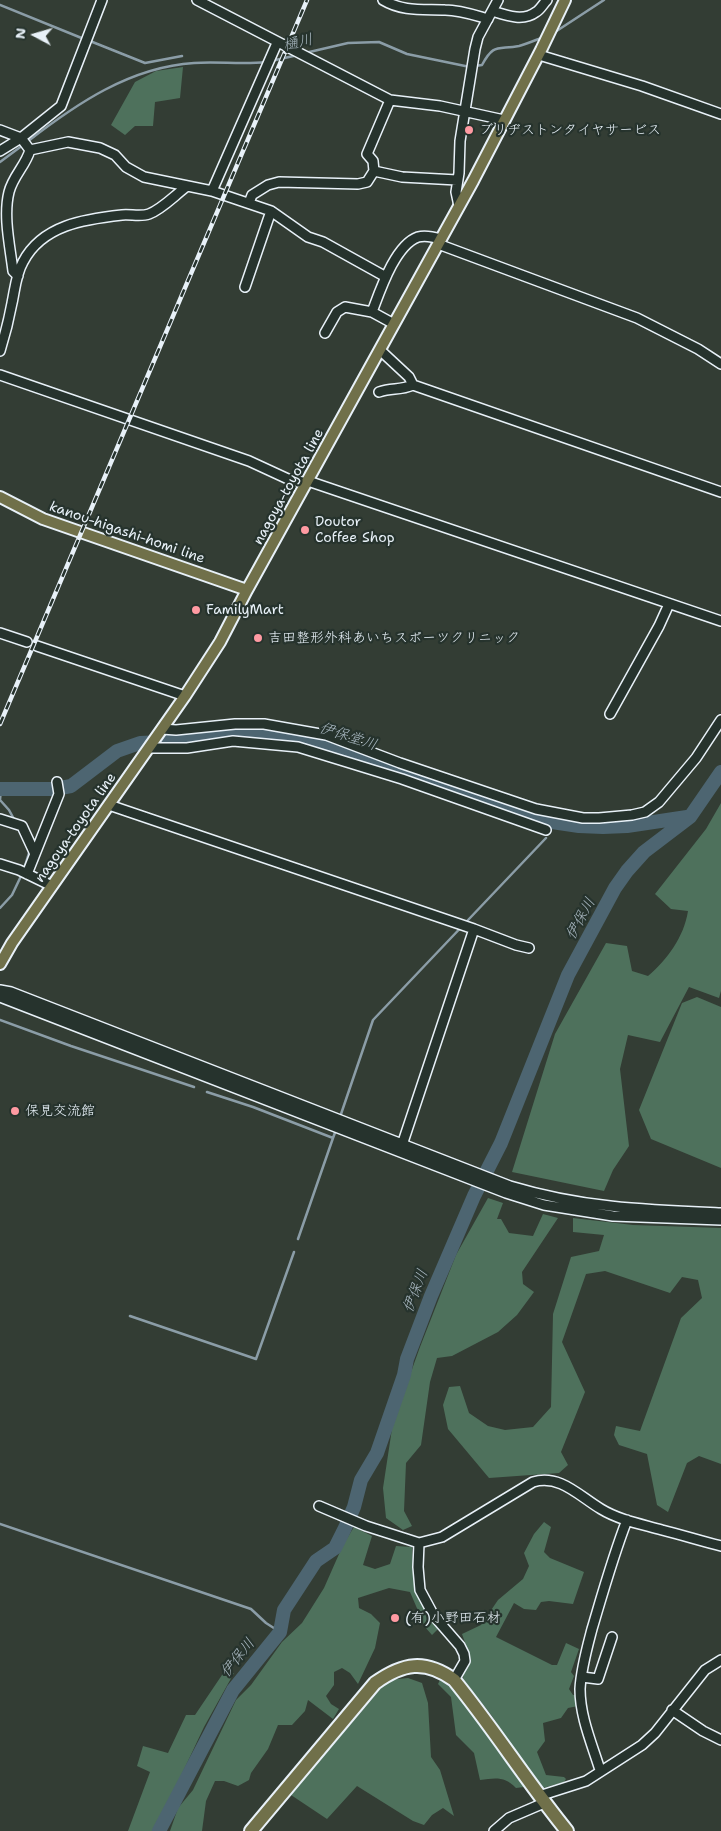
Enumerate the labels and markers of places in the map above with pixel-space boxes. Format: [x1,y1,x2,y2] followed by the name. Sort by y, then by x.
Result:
[479,122,661,138] place label: ブリヂストンタイヤサービス
[463,124,475,136] marker: ブリヂストンタイヤサービス
[315,514,395,546] place label: Doutor Coffee Shop
[299,524,311,536] marker: Doutor Coffee Shop
[206,602,284,618] place label: FamilyMart
[190,604,202,616] marker: FamilyMart
[268,630,520,646] place label: 吉田整形外科あいちスポーツクリニック
[252,632,264,644] marker: 吉田整形外科あいちスポーツクリニック
[25,1103,95,1119] place label: 保見交流館
[9,1105,21,1117] marker: 保見交流館
[405,1610,501,1626] place label: (有)小野田石材
[389,1612,401,1624] marker: (有)小野田石材

